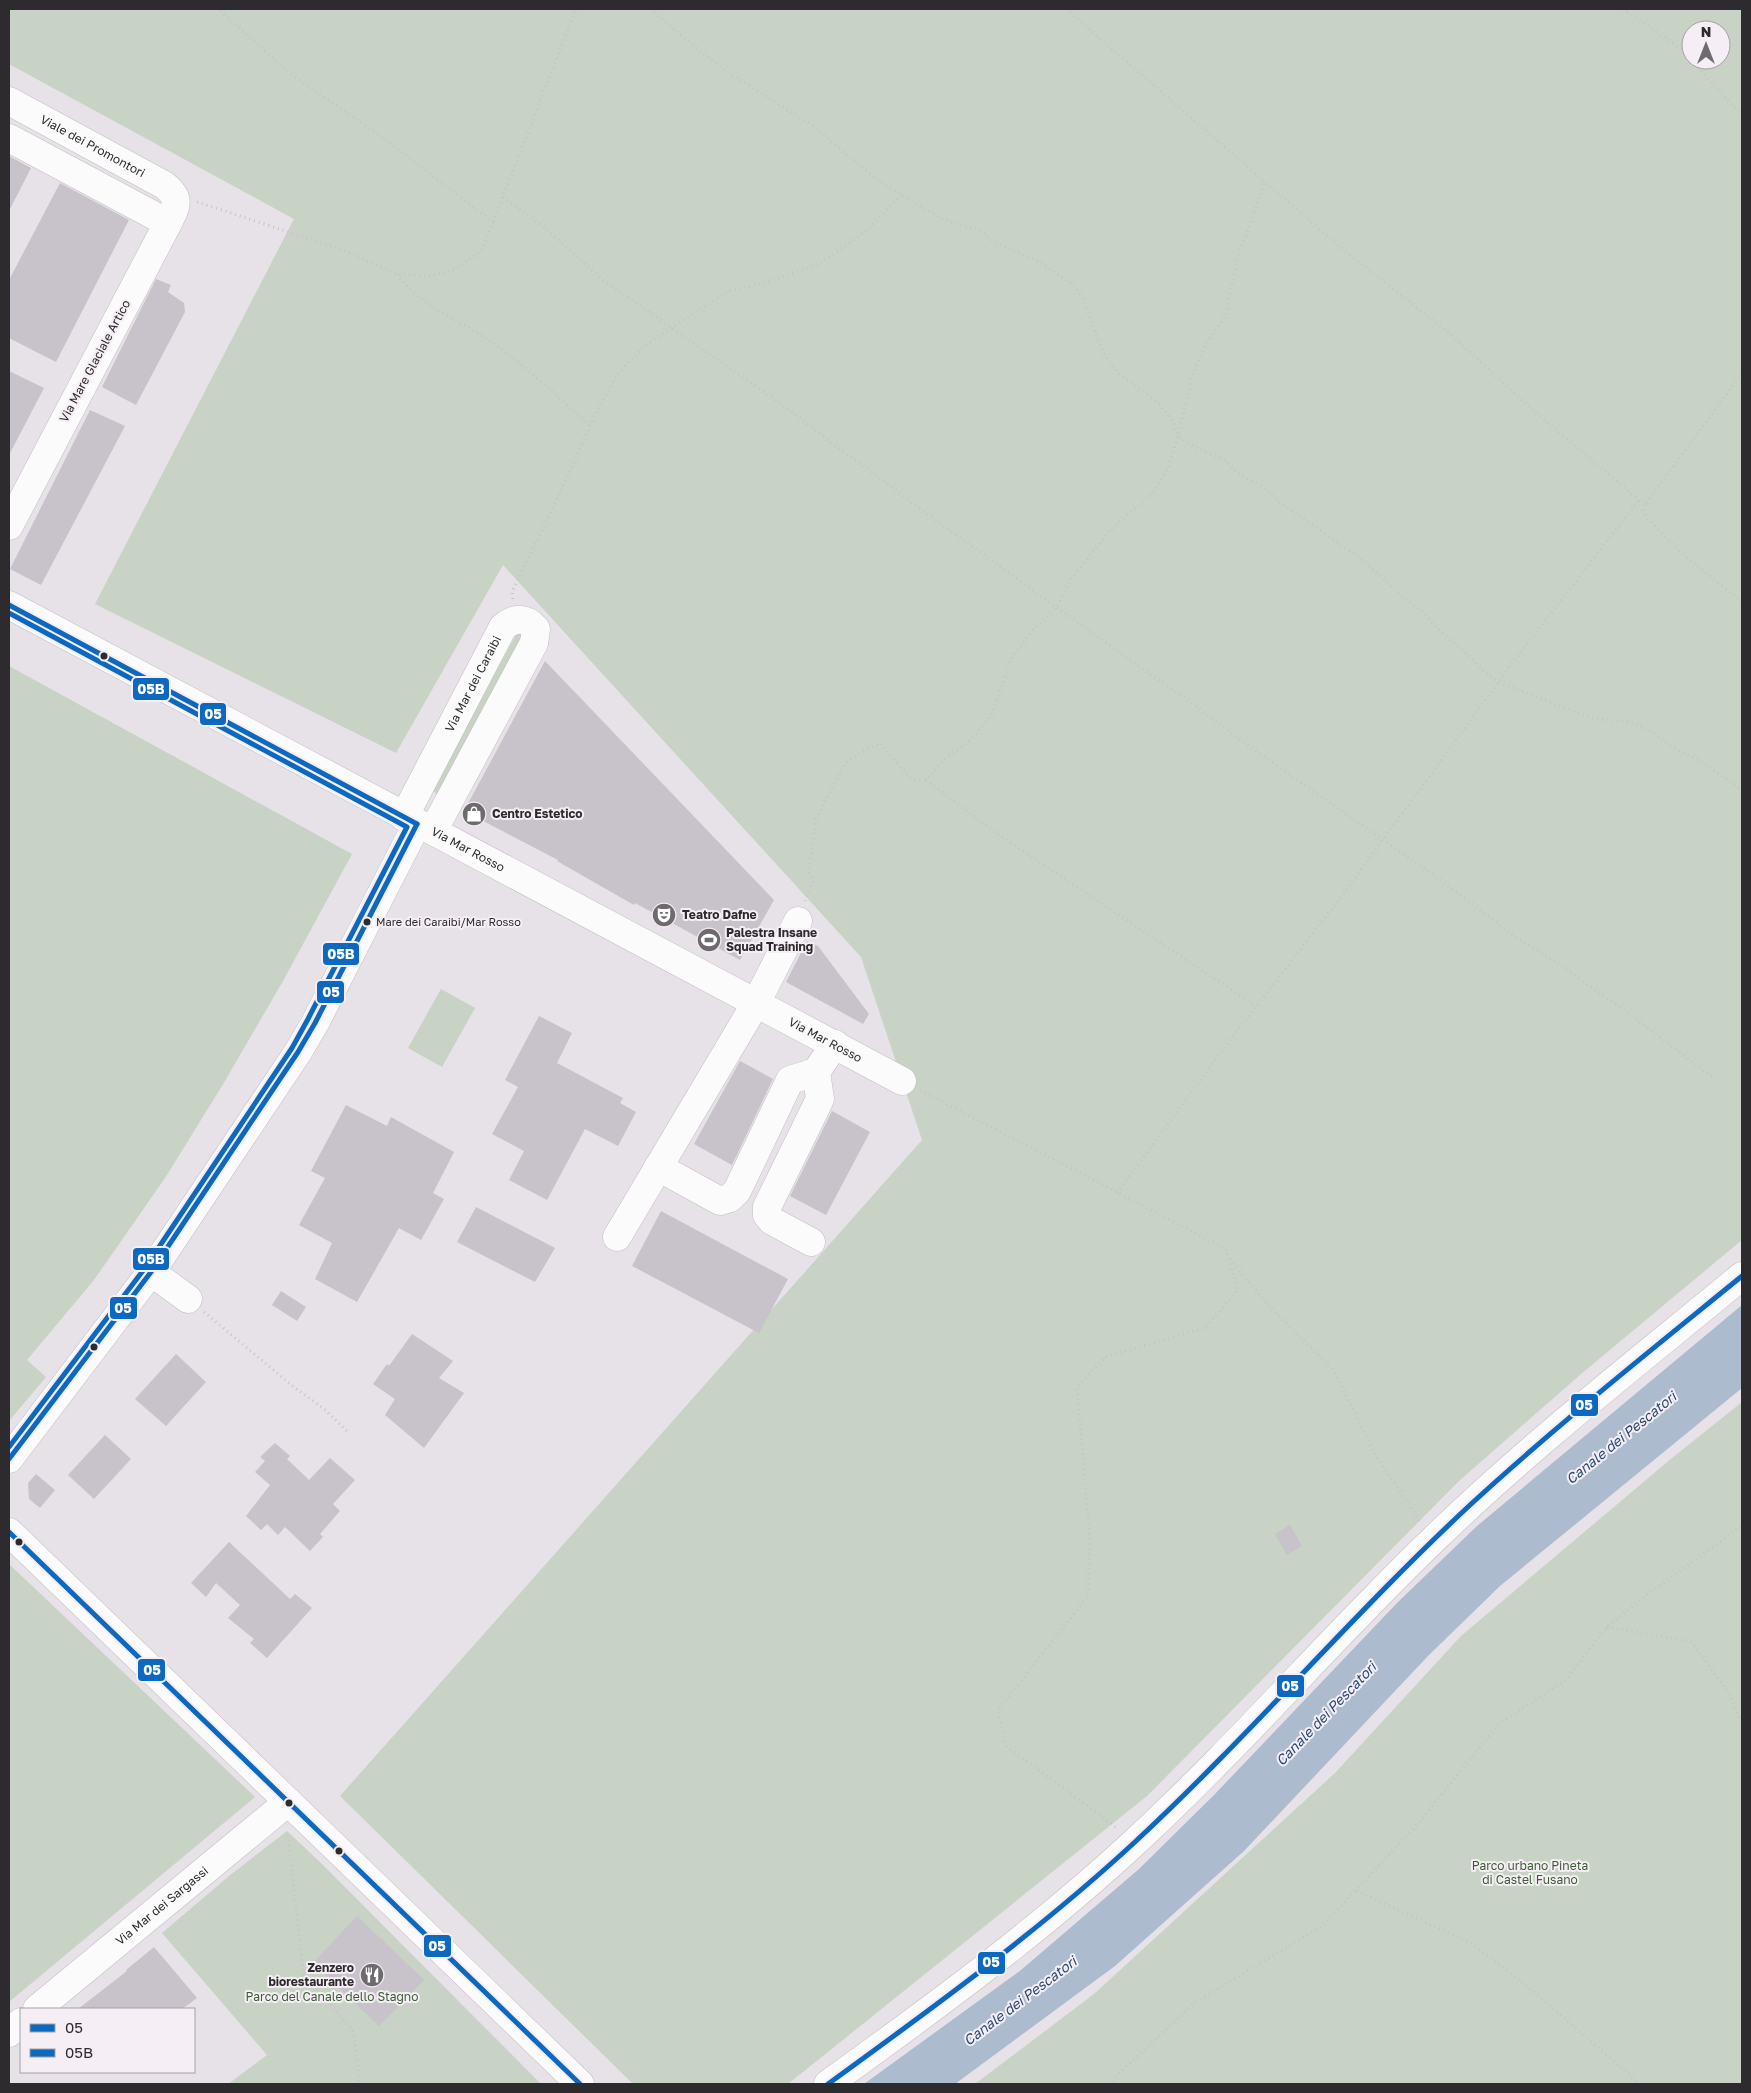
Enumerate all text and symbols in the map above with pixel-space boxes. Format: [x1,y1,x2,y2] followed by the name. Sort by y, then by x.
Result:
[1681,20,1731,70] north arrow
[1701,23,1711,40] text: N
[38,111,148,180] street label: Viale dei Promontori
[56,297,133,425] street label: Via Mare Glaciale Artico
[442,633,504,734] street label: Via Mar dei Caraibi
[99,651,109,661] unlabelled marker
[132,677,170,701] line badge: 05B
[137,680,165,697] text: 05B
[199,702,227,726] line badge: 05
[204,705,222,722] text: 05
[461,801,487,827] shop icon: Centro Estetico
[492,806,583,821] place label: Centro Estetico
[429,823,507,875] street label: Via Mar Rosso
[651,902,677,928] theatre icon: Teatro Dafne
[682,907,757,922] place label: Teatro Dafne
[376,915,521,928] place label: Mare dei Caraibi/Mar Rosso
[362,917,372,927] marker: Mare dei Caraibi/Mar Rosso
[726,925,817,954] place label: Palestra Insane Squad Training
[696,927,722,953] sports icon: Palestra Insane Squad Training
[322,942,360,966] line badge: 05B
[327,945,355,962] text: 05B
[316,980,345,1004] line badge: 05
[322,983,340,1000] text: 05
[786,1014,865,1065] street label: Via Mar Rosso
[132,1247,170,1271] line badge: 05B
[137,1250,165,1267] text: 05B
[109,1296,138,1320] line badge: 05
[114,1299,132,1316] text: 05
[89,1342,99,1352] unlabelled marker
[1562,1386,1681,1487] water label: Canale dei Pescatori
[1570,1393,1599,1417] line badge: 05
[1575,1396,1593,1413] text: 05
[14,1537,24,1547] unlabelled marker
[1272,1657,1381,1769] water label: Canale dei Pescatori
[137,1658,166,1682] line badge: 05
[143,1661,161,1678] text: 05
[1276,1674,1305,1698] line badge: 05
[1281,1677,1299,1694] text: 05
[284,1798,294,1808] unlabelled marker
[334,1846,344,1856] unlabelled marker
[1472,1858,1588,1887] park label: Parco urbano Pineta di Castel Fusano
[112,1863,211,1948] street label: Via Mar dei Sargassi
[423,1934,452,1958] line badge: 05
[428,1937,446,1954] text: 05
[960,1951,1081,2049] water label: Canale dei Pescatori
[977,1951,1006,1975] line badge: 05
[982,1953,1000,1970] text: 05
[268,1960,354,1989] place label: Zenzero biorestaurante
[359,1962,385,1988] restaurant icon: Zenzero biorestaurante
[246,1989,418,2004] park label: Parco del Canale dello Stagno
[20,2008,195,2073] legend
[65,2018,83,2036] text: 05
[65,2043,93,2061] text: 05B

